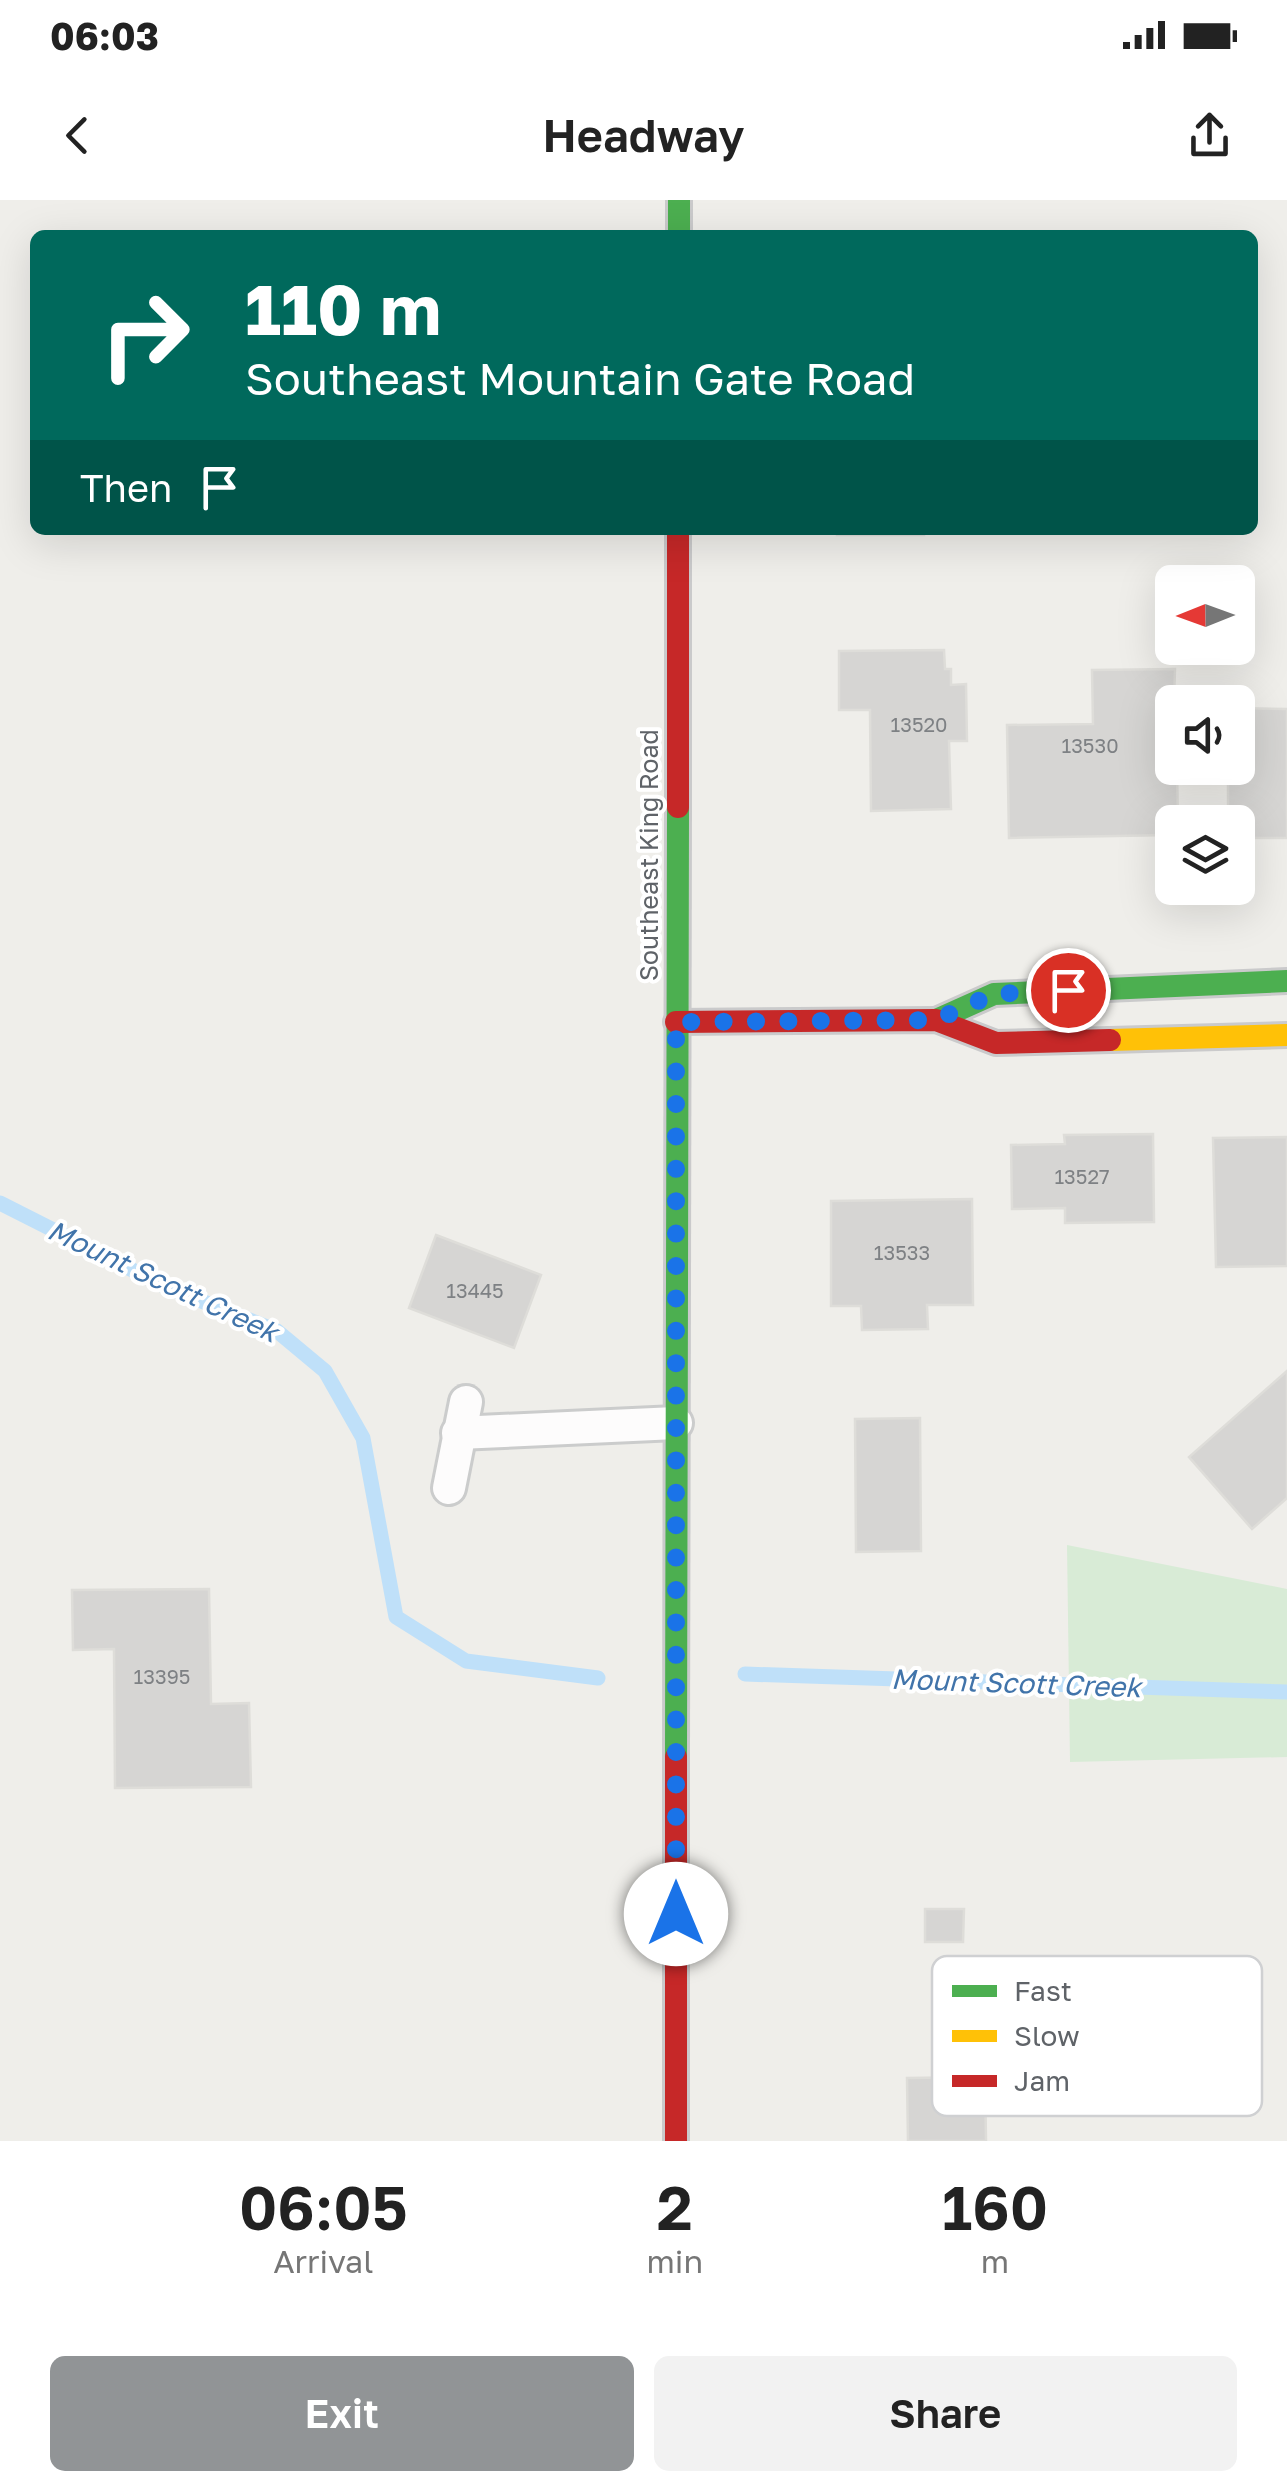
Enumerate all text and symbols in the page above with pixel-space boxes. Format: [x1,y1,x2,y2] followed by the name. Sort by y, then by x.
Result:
[50,13,159,58] text: 06:03
[50,108,105,163] icon: back
[543,108,744,162] text: Headway
[1182,108,1237,163] icon: share
[245,266,441,350] text: 110 m
[80,270,210,400] icon: right
[245,351,915,405] text: Southeast Mountain Gate Road
[192,460,247,515] icon: arrive
[80,465,172,510] text: Then
[1155,565,1255,665] north arrow
[1155,565,1255,905] map controls
[1155,685,1255,785] button: sound
[891,712,948,736] house number: 13520
[633,729,664,981] street label: Southeast King Road
[1061,733,1119,757] house number: 13530
[1155,805,1255,905] button: layers
[1026,948,1111,1033] pin
[1041,963,1096,1018] icon: arrive
[1054,1164,1110,1188] house number: 13527
[43,1213,286,1350] water label: Mount Scott Creek
[874,1240,930,1264] house number: 13533
[446,1278,504,1302] house number: 13445
[890,1662,1145,1703] water label: Mount Scott Creek
[134,1664,190,1688] house number: 13395
[624,1862,728,1966] position arrow
[932,1956,1262,2116] legend
[1014,1974,1072,2007] text: Fast
[1014,2019,1080,2052] text: Slow
[1014,2064,1070,2097] text: Jam
[239,2171,408,2243] text: 06:05
[657,2171,693,2243] text: 2
[942,2171,1048,2243] text: 160
[273,2242,373,2280] text: Arrival
[647,2242,703,2280] text: min
[981,2242,1009,2280] text: m
[50,2356,634,2471] button: Exit
[654,2356,1237,2471] button: Share

